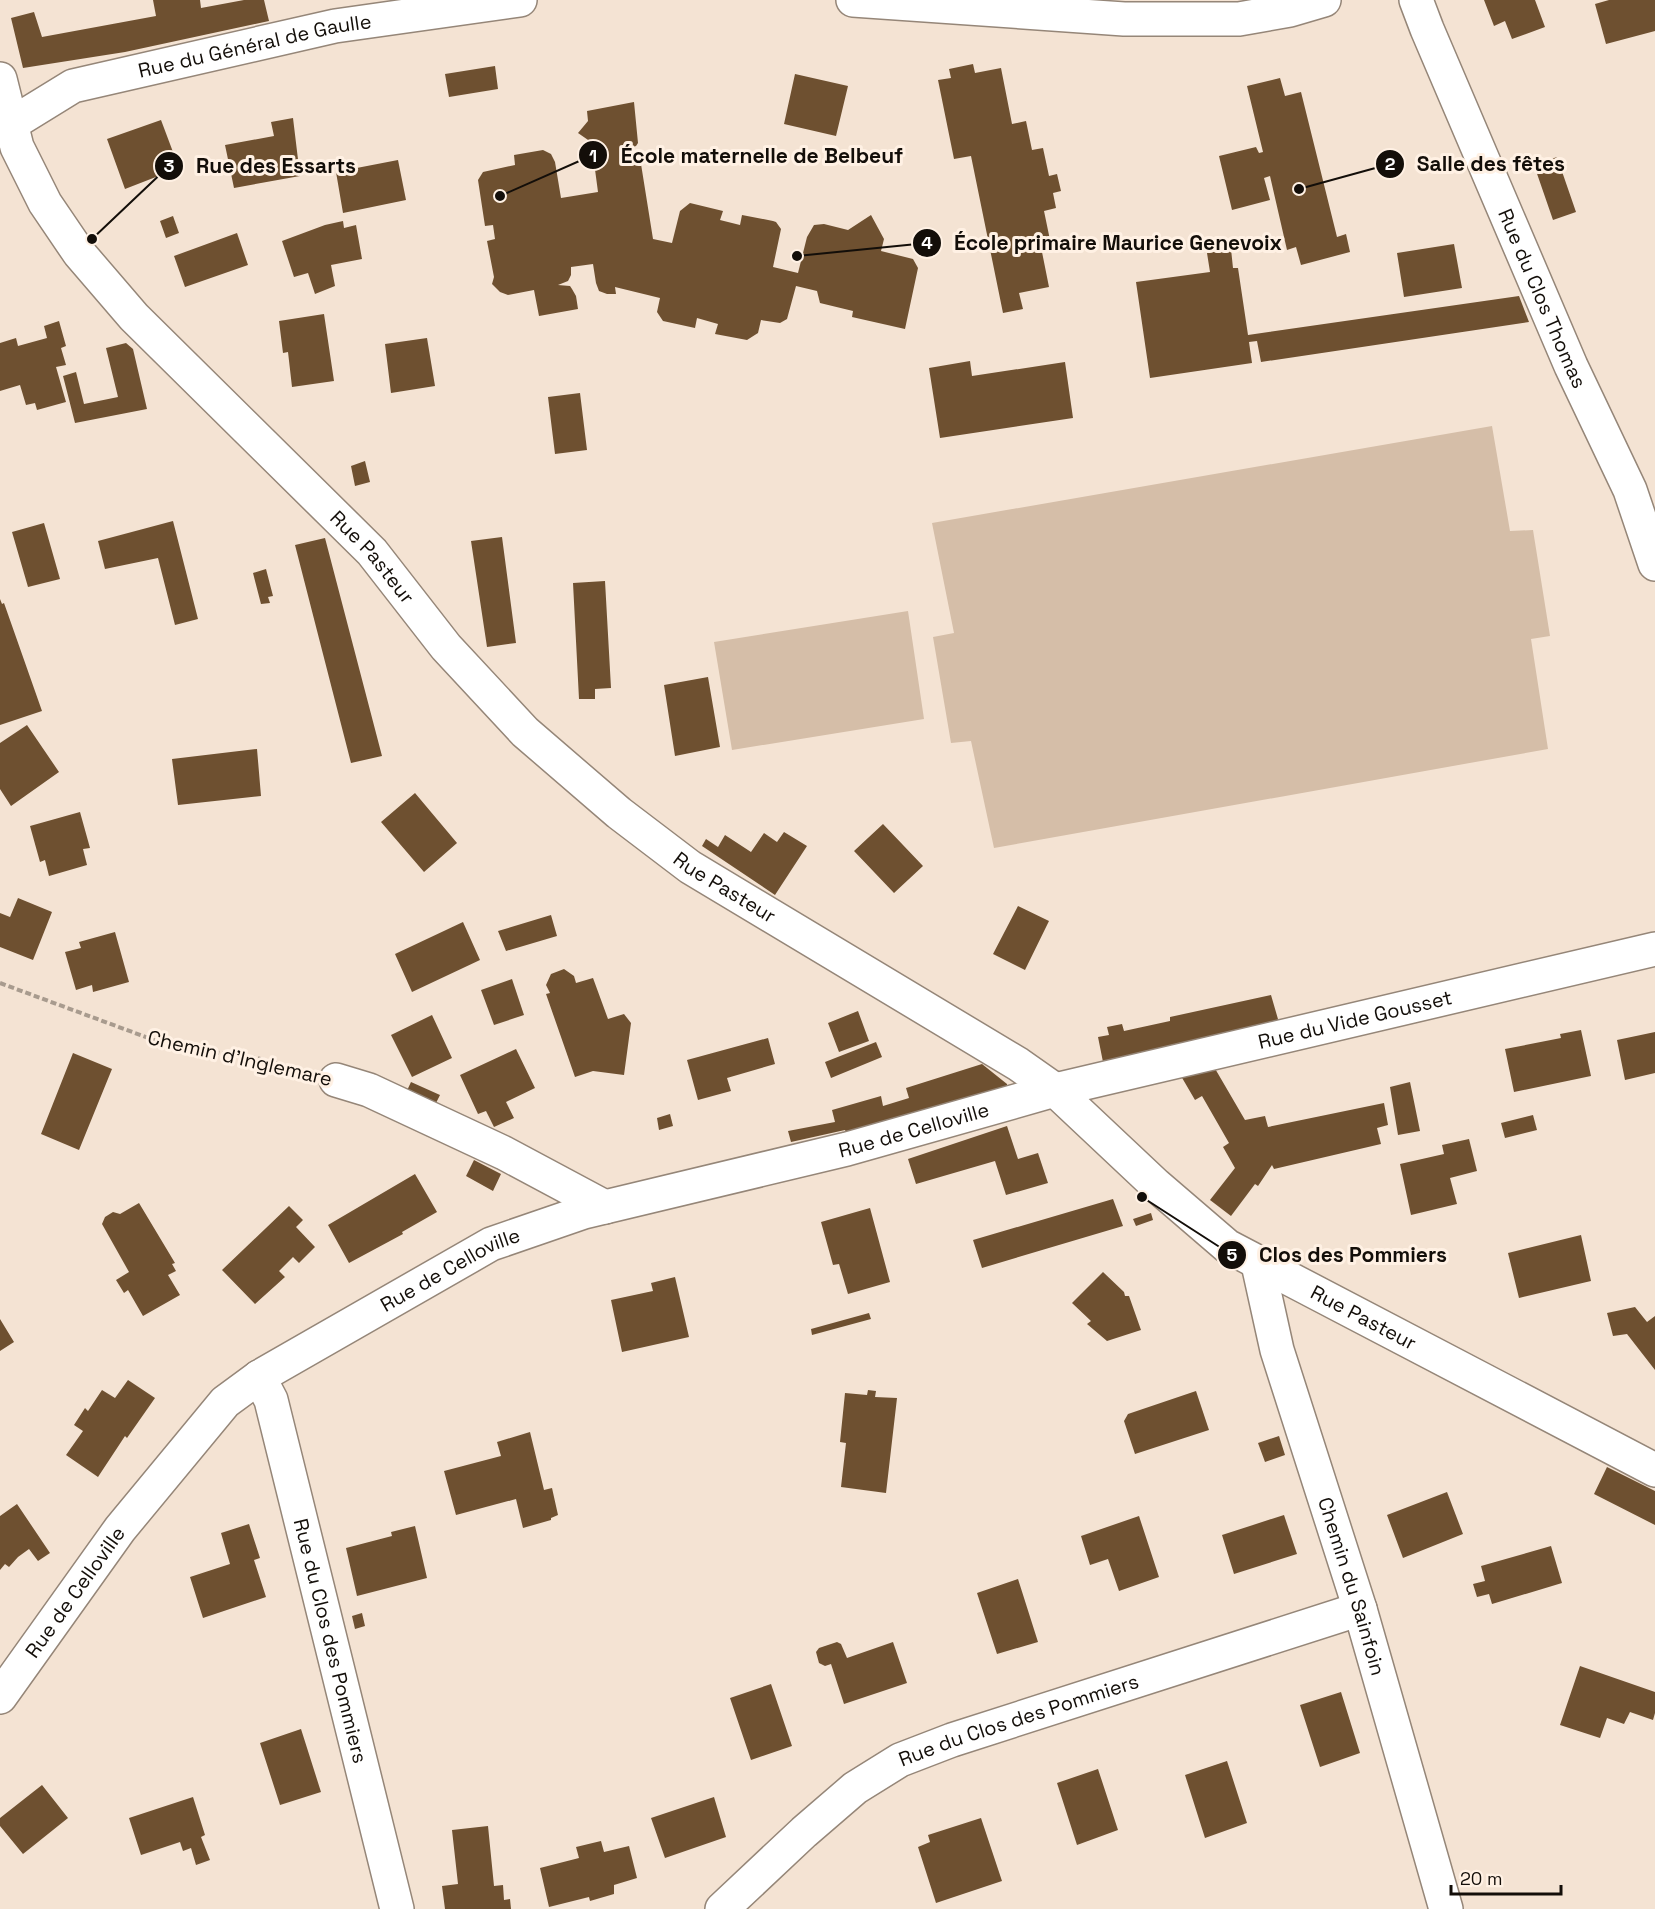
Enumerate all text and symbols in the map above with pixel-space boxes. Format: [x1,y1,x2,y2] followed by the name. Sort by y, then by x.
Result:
[136,8,373,84] street label: Rue du Général de Gaulle
[578,136,915,175] callout: École maternelle de Belbeuf
[621,142,903,169] text: École maternelle de Belbeuf
[589,144,597,167] text: 1
[1375,144,1577,183] callout: Salle des fêtes
[154,146,368,185] callout: Rue des Essarts
[1417,150,1565,177] text: Salle des fêtes
[196,152,356,179] text: Rue des Essarts
[1385,152,1396,175] text: 2
[164,154,175,177] text: 3
[1492,205,1593,392] street label: Rue du Clos Thomas
[912,223,1294,262] callout: École primaire Maurice Genevoix
[954,229,1282,256] text: École primaire Maurice Genevoix
[921,231,933,254] text: 4
[324,505,420,609] street label: Rue Pasteur
[668,846,781,929] street label: Rue Pasteur
[1255,984,1455,1055] street label: Rue du Vide Gousset
[145,1024,335,1092] street label: Chemin d'Inglemare
[836,1096,992,1164] street label: Rue de Celloville
[376,1222,524,1318] street label: Rue de Celloville
[1217,1235,1459,1274] callout: Clos des Pommiers
[1259,1241,1447,1268] text: Clos des Pommiers
[1227,1243,1238,1266] text: 5
[1306,1279,1421,1356] street label: Rue Pasteur
[1312,1494,1391,1679] street label: Chemin du Sainfoin
[288,1516,373,1766] street label: Rue du Clos des Pommiers
[19,1521,131,1663] street label: Rue de Celloville
[895,1668,1142,1772] street label: Rue du Clos des Pommiers
[1451,1858,1560,1896] scale bar
[1460,1867,1503,1890] text: 20 m

